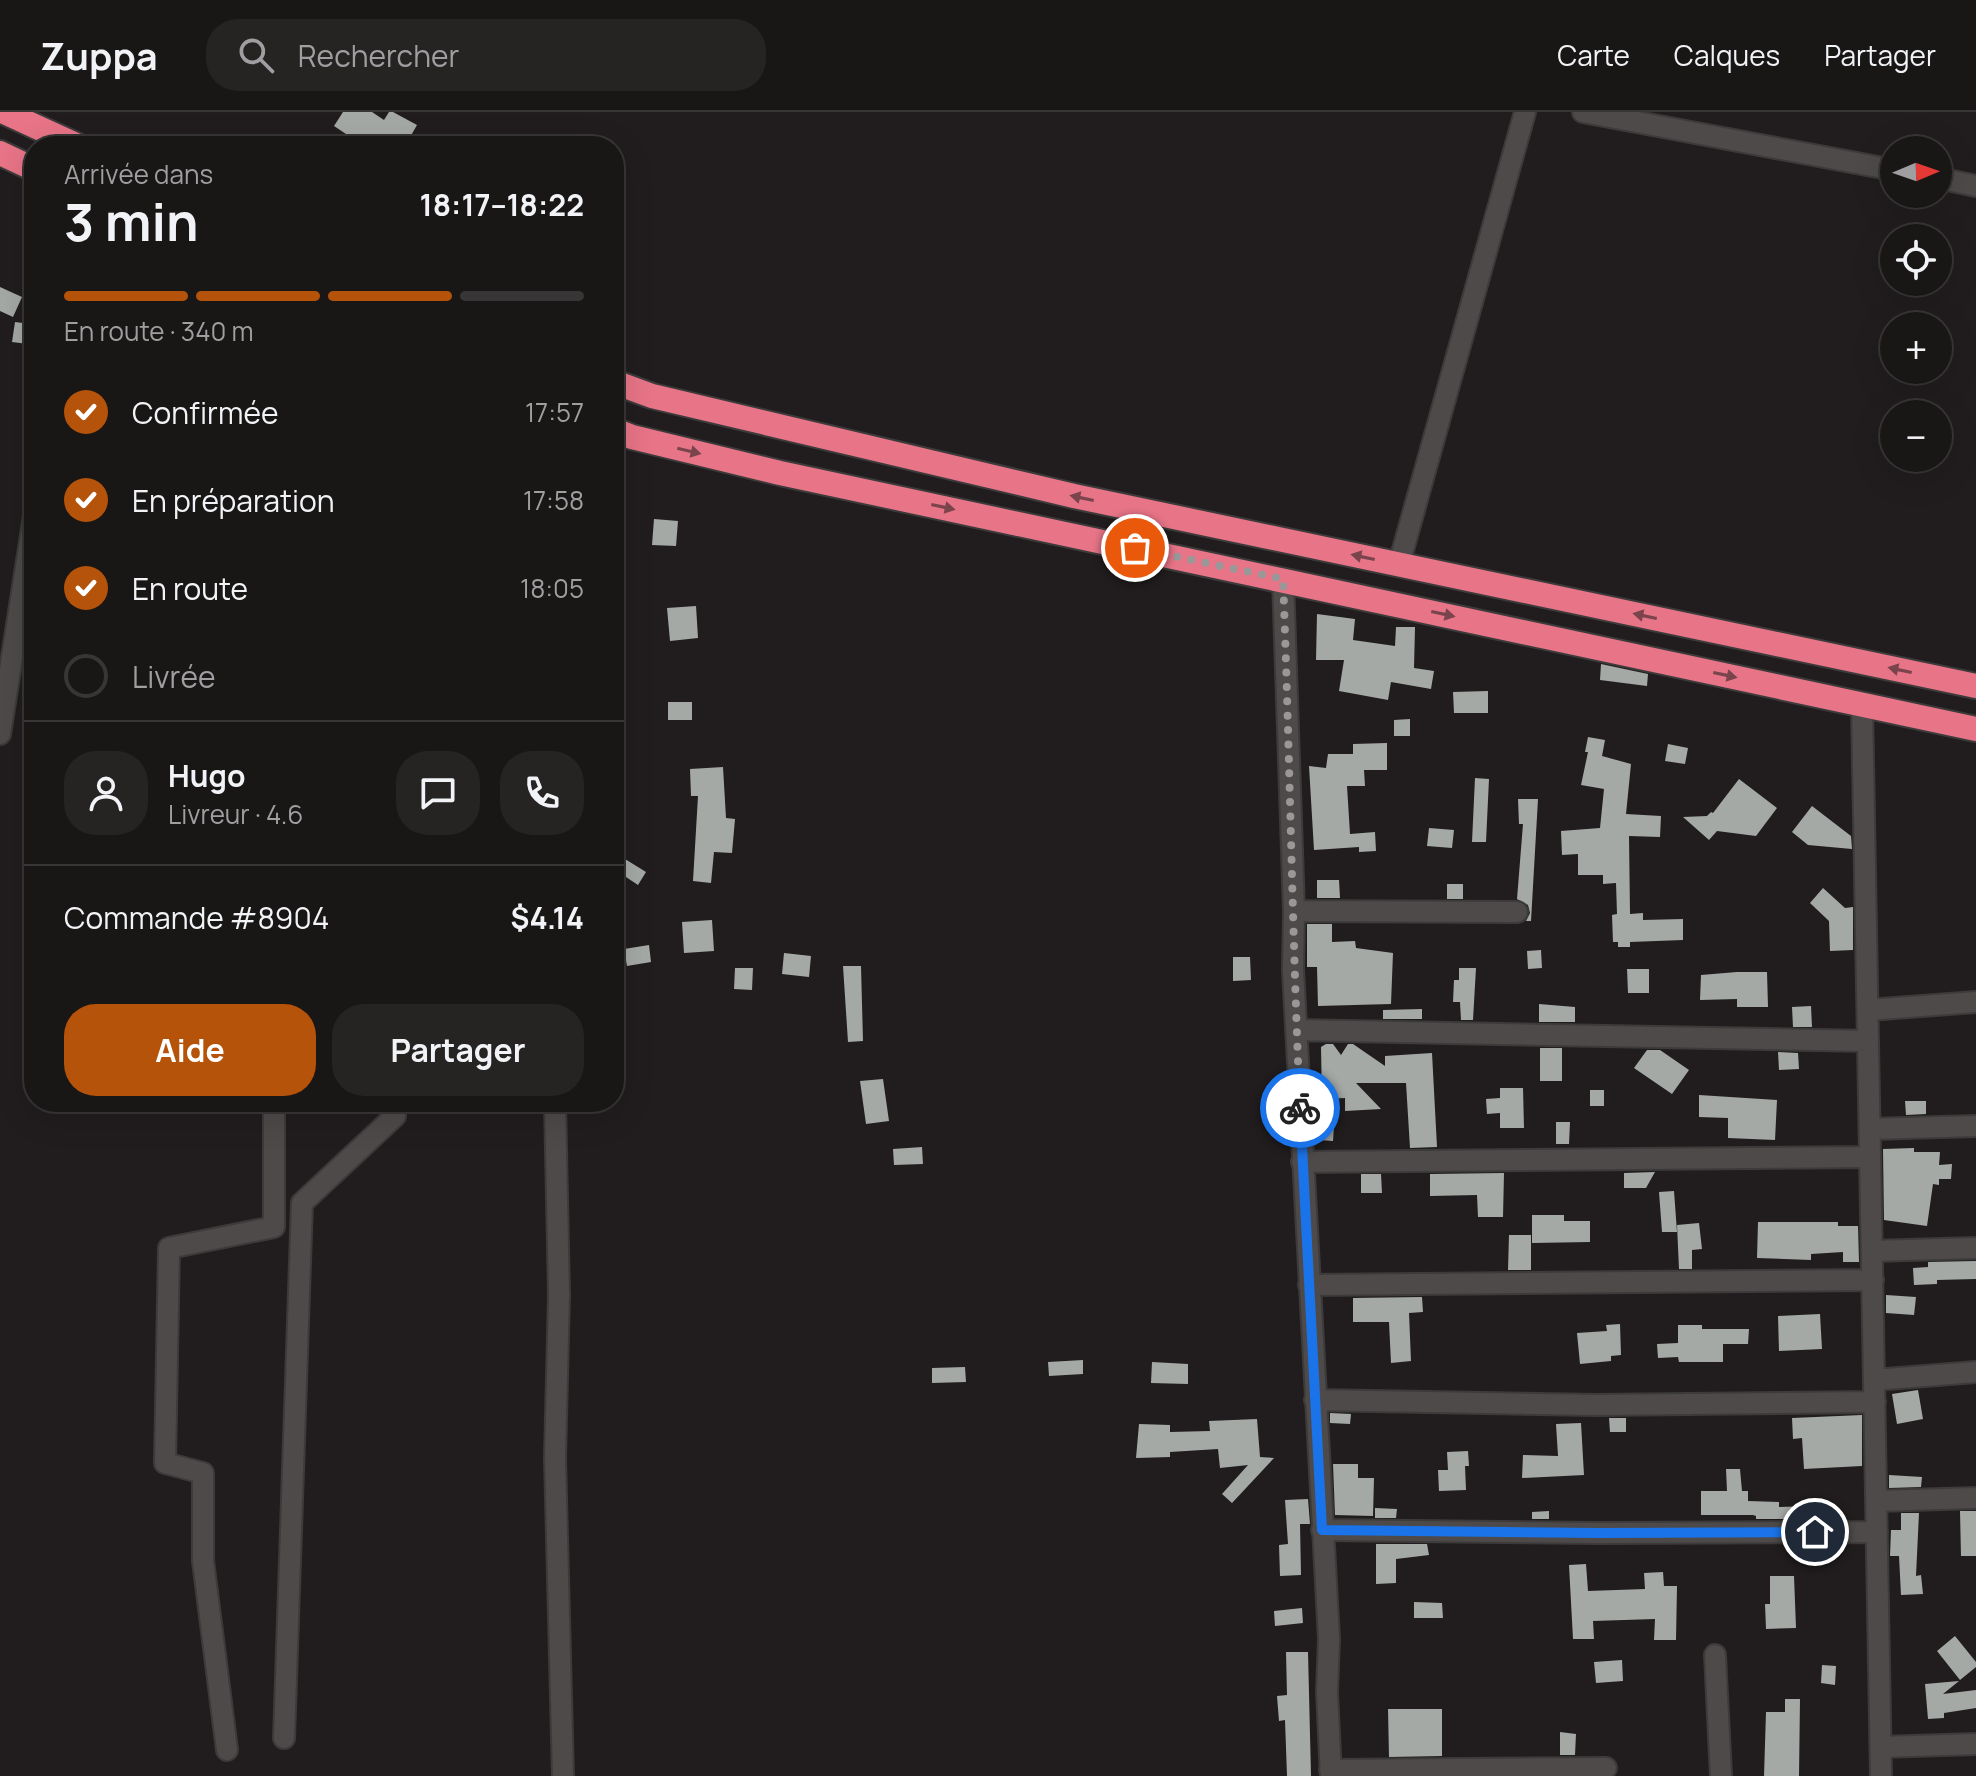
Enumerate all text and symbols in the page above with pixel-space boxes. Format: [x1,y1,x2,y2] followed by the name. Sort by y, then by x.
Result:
[206,19,766,91] search box
[40,29,158,81] text: Zuppa
[234,33,278,77] icon: search
[298,35,459,76] text: Rechercher
[1557,36,1630,74] text: Carte
[1674,36,1780,74] text: Calques
[1824,36,1936,74] text: Partager
[1880,136,1952,208] north arrow
[1880,136,1952,472] map controls
[64,156,213,192] text: Arrivée dans
[420,184,584,225] text: 18:17–18:22
[64,186,199,257] text: 3 min
[1880,224,1952,296] button: locate
[1880,312,1952,384] button: +
[64,313,254,349] text: En route · 340 m
[64,390,108,434] icon: check
[132,392,278,433] text: Confirmée
[525,394,584,430] text: 17:57
[1880,400,1952,472] button: −
[676,445,701,458] one-way arrow
[64,478,108,522] icon: check
[132,480,334,521] text: En préparation
[523,482,584,518] text: 17:58
[1069,491,1094,504] one-way arrow
[930,501,955,514] one-way arrow
[1101,514,1169,582] pin
[1113,526,1157,570] icon: bag
[1351,550,1376,563] one-way arrow
[64,566,108,610] icon: check
[132,568,248,609] text: En route
[520,570,584,606] text: 18:05
[1431,608,1456,621] one-way arrow
[1633,609,1658,622] one-way arrow
[132,656,215,697] text: Livrée
[1887,663,1912,675] one-way arrow
[1713,669,1738,682] one-way arrow
[64,751,148,835] button: person
[396,751,480,835] button: chat
[500,751,584,835] button: phone
[168,755,245,796] text: Hugo
[168,796,304,832] text: Livreur · 4.6
[64,897,329,938] text: Commande #8904
[511,897,584,938] text: $4.14
[64,1004,316,1096] button: Aide
[332,1004,584,1096] button: Partager
[1260,1068,1340,1148] courier
[1278,1086,1322,1130] icon: bike
[1781,1498,1849,1566] pin
[1793,1510,1837,1554] icon: home

